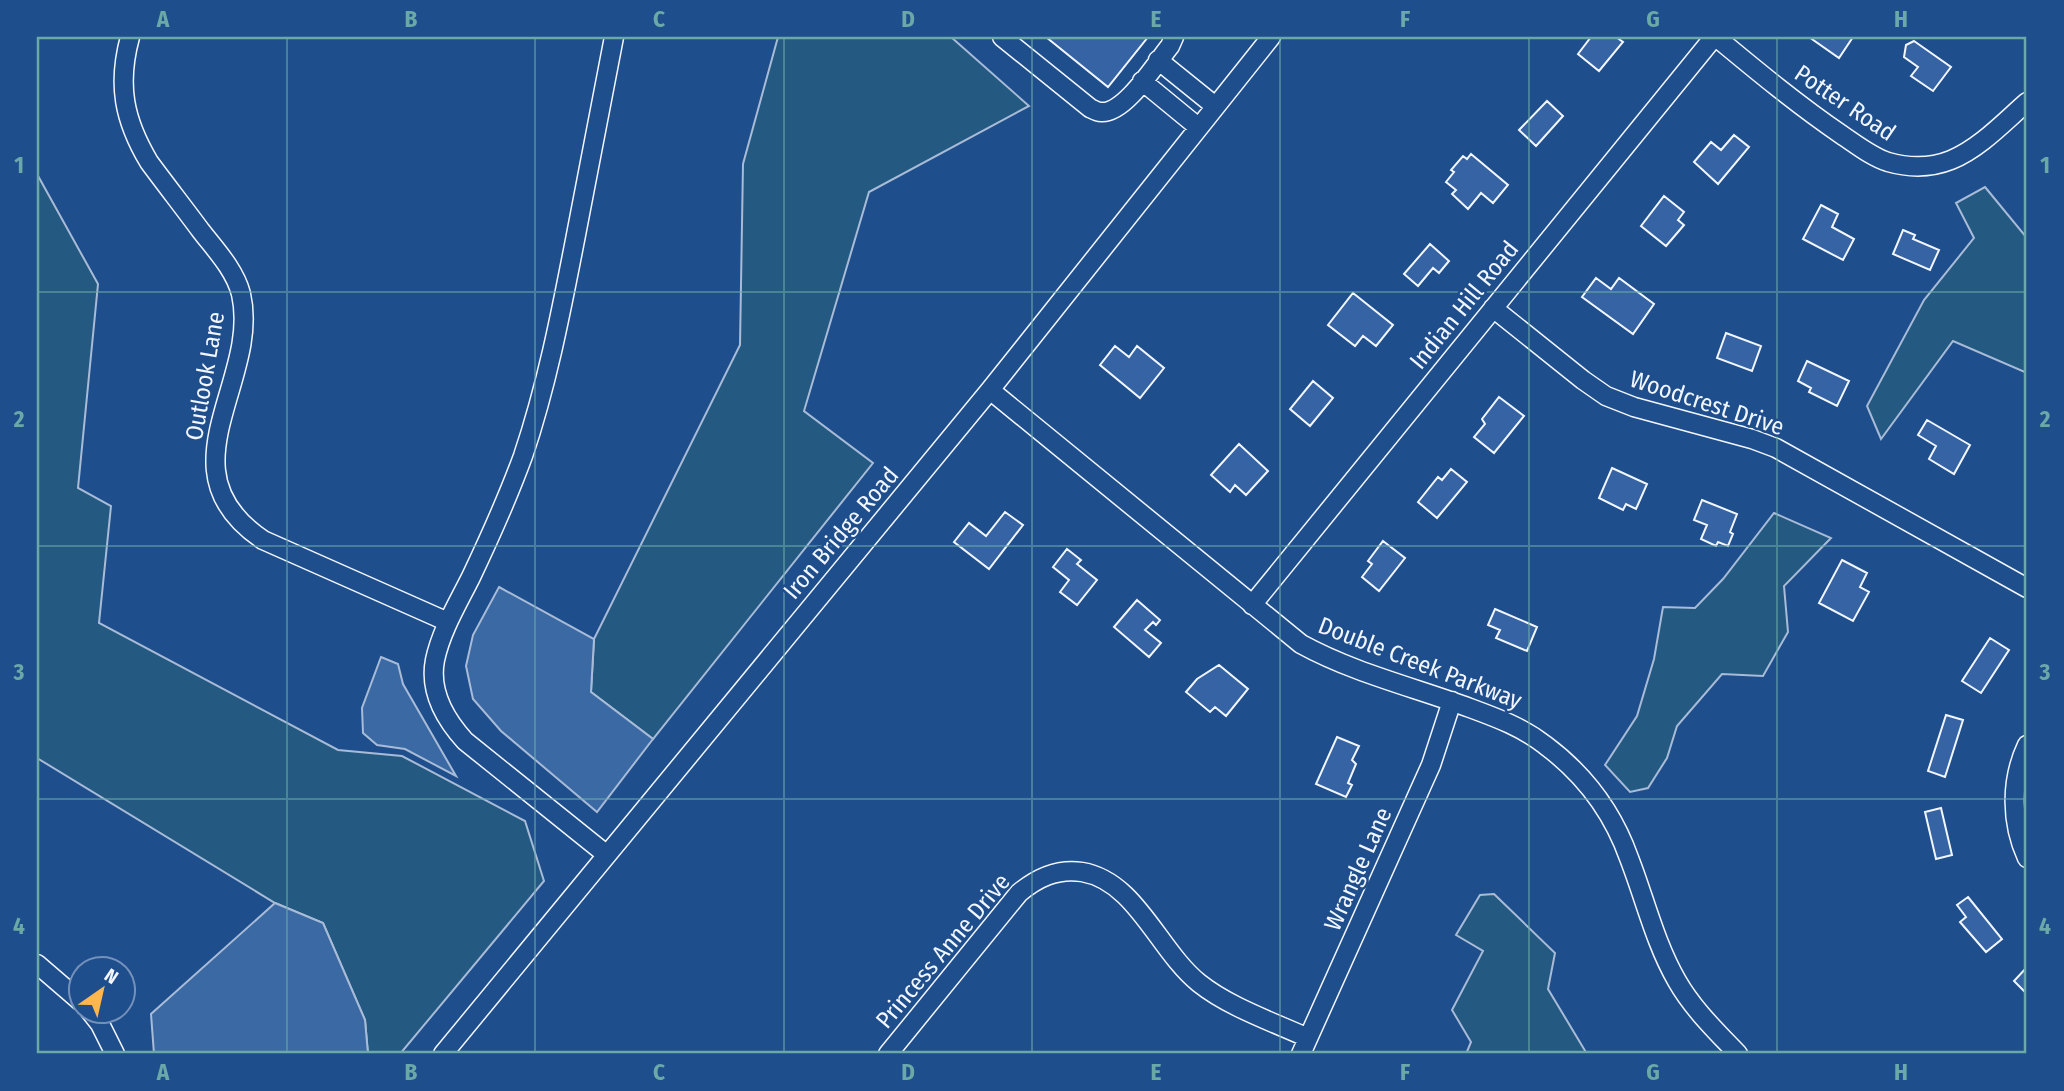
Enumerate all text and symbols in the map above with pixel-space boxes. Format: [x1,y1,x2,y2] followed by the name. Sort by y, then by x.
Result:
[156,5,170,33] text: A
[405,5,418,33] text: B
[653,5,665,33] text: C
[901,5,915,33] text: D
[1151,5,1162,33] text: E
[1400,5,1410,33] text: F
[1646,5,1660,33] text: G
[1894,5,1908,33] text: H
[1789,59,1901,147] street label: Potter Road
[14,151,24,179] text: 1
[2040,151,2050,179] text: 1
[1404,235,1524,375] street label: Indian Hill Road
[180,309,230,443] street label: Outlook Lane
[1626,365,1788,441] street label: Woodcrest Drive
[13,405,25,433] text: 2
[2039,405,2051,433] text: 2
[778,461,904,605] street label: Iron Bridge Road
[1314,611,1526,715] street label: Double Creek Parkway
[13,658,25,686] text: 3
[2039,658,2051,686] text: 3
[1318,803,1398,935] street label: Wrangle Lane
[870,868,1016,1034] street label: Princess Anne Drive
[13,912,25,940] text: 4
[2039,912,2051,940] text: 4
[66,954,136,1024] north arrow
[100,964,122,989] text: N
[156,1058,170,1086] text: A
[405,1058,418,1086] text: B
[653,1058,665,1086] text: C
[901,1058,915,1086] text: D
[1151,1058,1162,1086] text: E
[1400,1058,1410,1086] text: F
[1646,1058,1660,1086] text: G
[1894,1058,1908,1086] text: H

